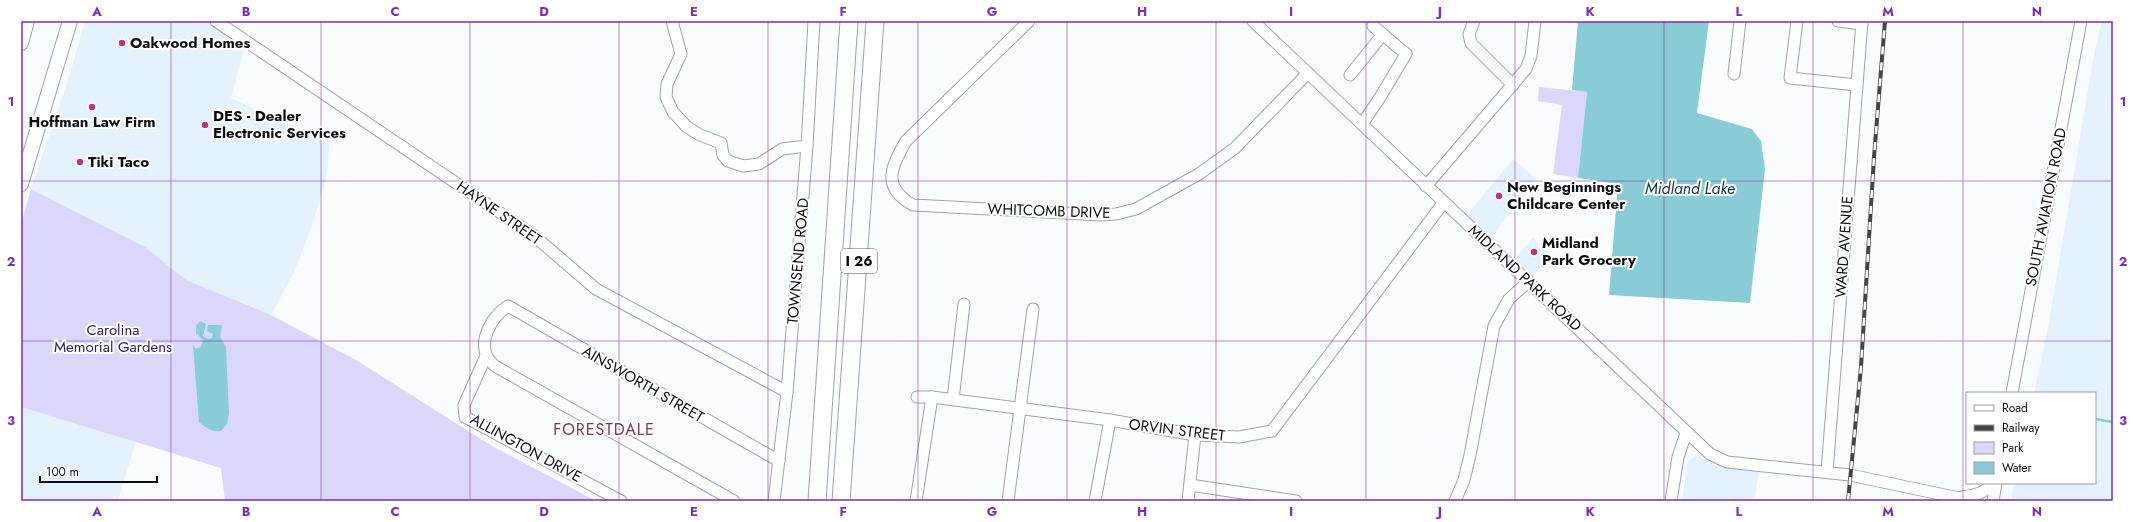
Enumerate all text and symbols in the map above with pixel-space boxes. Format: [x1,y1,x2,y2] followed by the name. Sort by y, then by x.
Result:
[91,2,102,21] text: A
[242,2,251,21] text: B
[390,2,400,21] text: C
[539,2,549,21] text: D
[690,2,698,21] text: E
[839,2,847,21] text: F
[987,2,998,21] text: G
[1137,2,1147,21] text: H
[1289,2,1293,21] text: I
[1435,2,1442,21] text: J
[1585,2,1595,21] text: K
[1736,2,1743,21] text: L
[1882,2,1894,21] text: M
[2032,2,2042,21] text: N
[130,32,250,54] place label: Oakwood Homes
[117,38,127,48] marker: Oakwood Homes
[8,92,14,111] text: 1
[2120,92,2126,111] text: 1
[87,102,97,112] marker: Hoffman Law Firm
[213,105,346,144] place label: DES - Dealer Electronic Services
[28,111,156,133] place label: Hoffman Law Firm
[200,120,210,130] marker: DES - Dealer Electronic Services
[2020,126,2072,288] street label: SOUTH AVIATION ROAD
[88,151,149,173] place label: Tiki Taco
[75,157,85,167] marker: Tiki Taco
[452,175,546,251] street label: HAYNE STREET
[1507,176,1626,215] place label: New Beginnings Childcare Center
[1645,177,1735,200] water label: Midland Lake
[1494,191,1504,201] marker: New Beginnings Childcare Center
[1829,195,1859,299] street label: WARD AVENUE
[782,197,814,325] street label: TOWNSEND ROAD
[987,198,1111,224] street label: WHITCOMB DRIVE
[1463,220,1587,336] street label: MIDLAND PARK ROAD
[1542,232,1636,271] place label: Midland Park Grocery
[1529,247,1539,257] marker: Midland Park Grocery
[841,249,877,273] road number: I 26
[7,252,15,271] text: 2
[2119,252,2127,271] text: 2
[54,319,172,358] park label: Carolina Memorial Gardens
[578,340,708,428] street label: AINSWORTH STREET
[1966,392,2096,484] legend
[2002,399,2028,417] text: Road
[466,408,586,488] street label: ALLINGTON DRIVE
[7,411,15,430] text: 3
[2119,411,2127,430] text: 3
[1128,413,1227,447] street label: ORVIN STREET
[553,418,655,441] district label: FORESTDALE
[2002,419,2040,437] text: Railway
[2002,439,2024,457] text: Park
[40,458,157,484] scale bar
[2002,459,2033,477] text: Water
[46,463,79,481] text: 100 m
[91,502,102,521] text: A
[242,502,251,521] text: B
[390,502,400,521] text: C
[539,502,549,521] text: D
[690,502,698,521] text: E
[839,502,847,521] text: F
[987,502,998,521] text: G
[1137,502,1147,521] text: H
[1289,502,1293,521] text: I
[1435,502,1442,521] text: J
[1585,502,1595,521] text: K
[1736,502,1743,521] text: L
[1882,502,1894,521] text: M
[2032,502,2042,521] text: N

